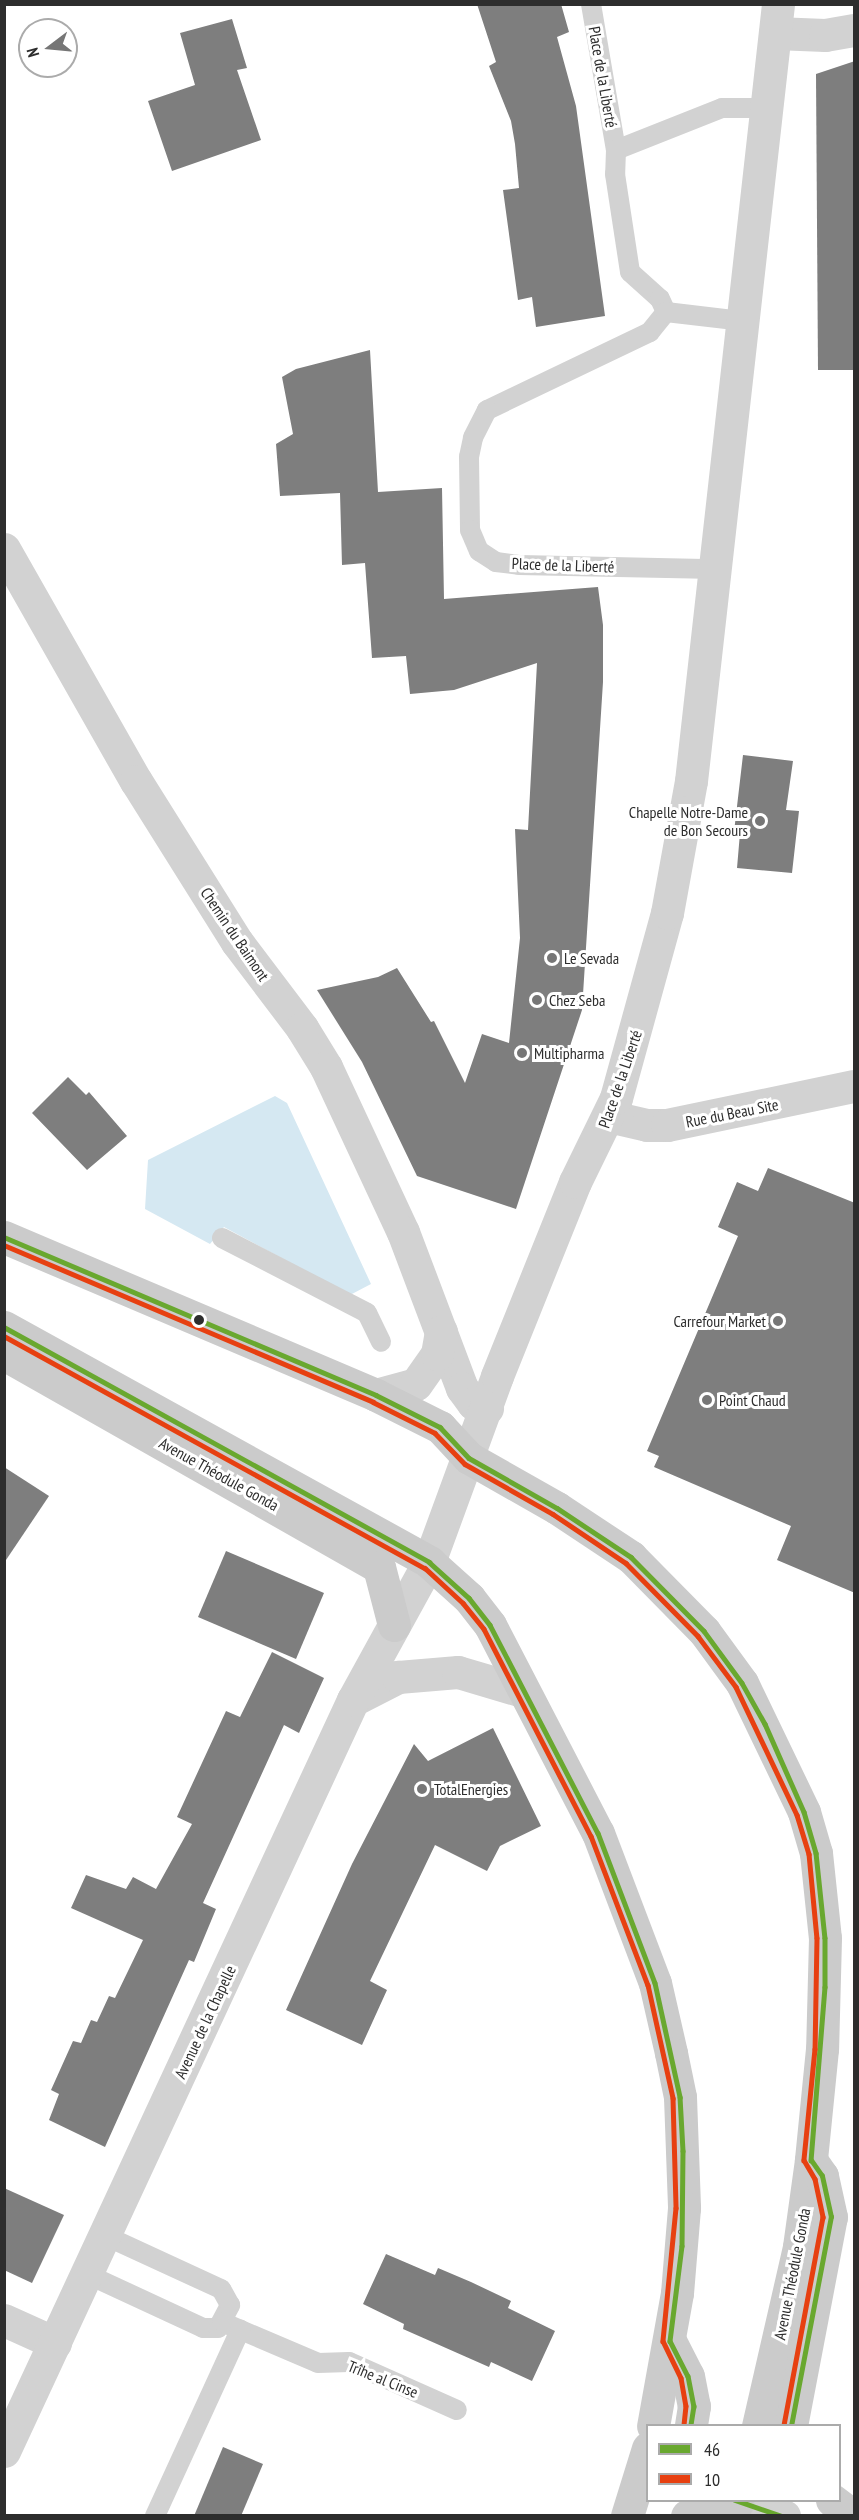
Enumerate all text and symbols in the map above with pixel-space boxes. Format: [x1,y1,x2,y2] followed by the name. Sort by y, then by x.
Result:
[18,18,78,78] north arrow
[585,25,621,129] street label: Place de la Liberté
[22,46,43,59] text: N
[511,554,615,576] street label: Place de la Liberté
[629,802,748,840] place label: Chapelle Notre-Dame de Bon Secours
[753,814,767,828] marker: Chapelle Notre-Dame de Bon Secours
[197,884,273,984] street label: Chemin du Baimont
[564,948,619,968] place label: Le Sevada
[545,951,559,965] marker: Le Sevada
[549,990,606,1010] place label: Chez Seba
[530,993,544,1007] marker: Chez Seba
[594,1027,646,1131] street label: Place de la Liberté
[534,1043,604,1063] place label: Multipharma
[515,1046,529,1060] marker: Multipharma
[684,1095,780,1131] street label: Rue du Beau Site
[673,1311,766,1331] place label: Carrefour Market
[193,1314,205,1326] unlabelled marker
[771,1314,785,1328] marker: Carrefour Market
[719,1390,786,1410] place label: Point Chaud
[700,1393,714,1407] marker: Point Chaud
[156,1433,282,1515] street label: Avenue Théodule Gonda
[434,1779,508,1799] place label: TotalEnergies
[415,1782,429,1796] marker: TotalEnergies
[170,1962,240,2082] street label: Avenue de la Chapelle
[770,2206,814,2342] street label: Avenue Théodule Gonda
[345,2356,421,2402] street label: Trîhe al Cinse
[646,2424,841,2502] legend
[704,2438,720,2461] text: 46
[704,2468,720,2491] text: 10

